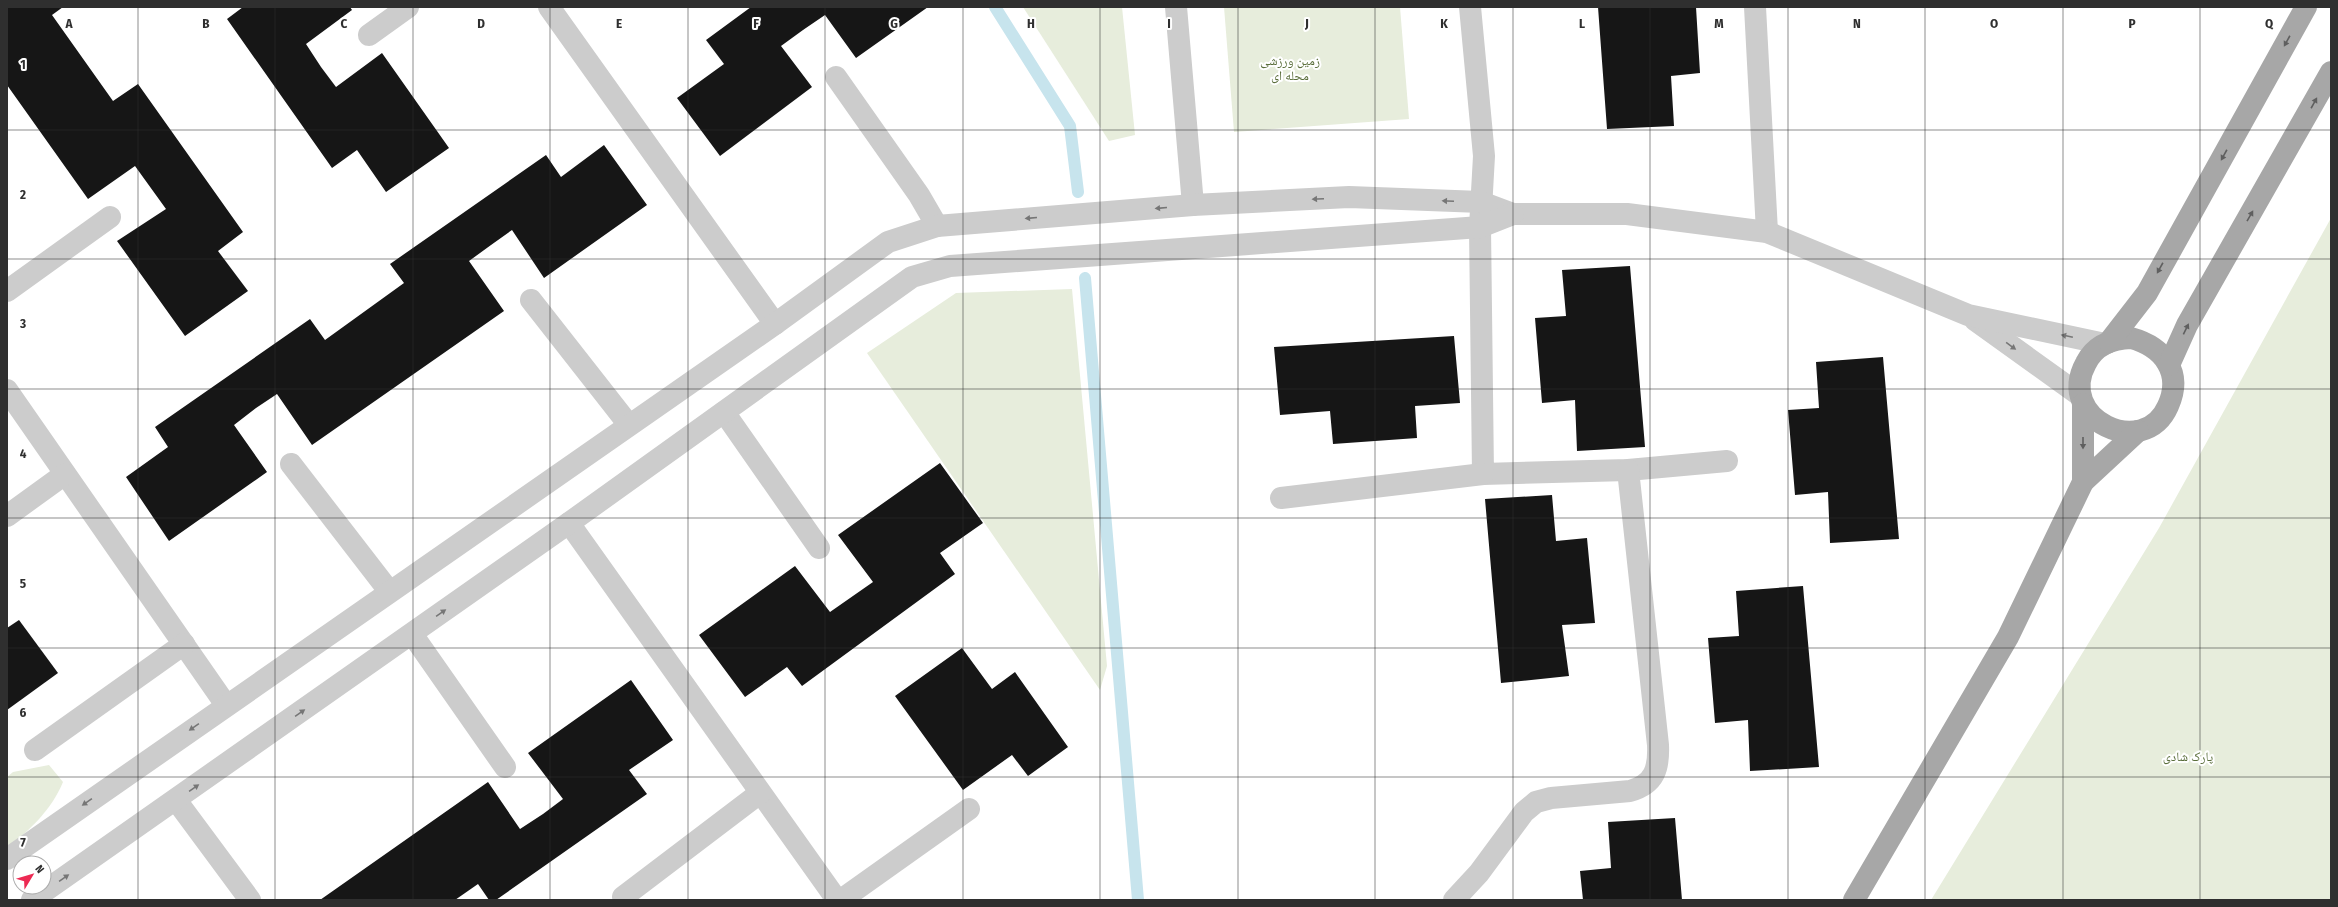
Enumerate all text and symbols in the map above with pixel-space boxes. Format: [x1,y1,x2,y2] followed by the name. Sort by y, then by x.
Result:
[64,16,73,31] text: A
[202,16,210,31] text: B
[341,16,348,31] text: C
[477,16,485,31] text: D
[616,16,622,31] text: E
[753,16,759,31] text: F
[890,16,898,31] text: G
[1027,16,1035,31] text: H
[1167,16,1171,31] text: I
[1304,16,1309,31] text: J
[1440,16,1448,31] text: K
[1579,16,1585,31] text: L
[1714,16,1724,31] text: M
[1853,16,1861,31] text: N
[1990,16,1998,31] text: O
[2128,16,2136,31] text: P
[2265,16,2274,31] text: Q
[2284,35,2291,47] one-way arrow
[1260,53,1320,84] park label: زمین ورزشی محله ای
[20,57,26,72] text: 1
[2310,97,2317,109] one-way arrow
[2220,149,2227,160] one-way arrow
[19,187,26,202] text: 2
[1311,196,1324,202] one-way arrow
[1442,197,1454,204] one-way arrow
[1155,204,1167,211] one-way arrow
[2247,210,2254,222] one-way arrow
[1025,215,1037,222] one-way arrow
[2157,262,2164,274] one-way arrow
[19,316,26,331] text: 3
[2183,323,2189,335] one-way arrow
[2061,332,2073,338] one-way arrow
[2006,342,2016,350] one-way arrow
[2080,437,2086,450] one-way arrow
[20,446,27,461] text: 4
[20,576,26,591] text: 5
[436,609,446,617] one-way arrow
[20,705,27,720] text: 6
[295,709,306,717] one-way arrow
[189,723,199,731] one-way arrow
[2163,749,2213,765] park label: پارک شادی
[189,784,200,792] one-way arrow
[82,798,93,806] one-way arrow
[20,835,26,850] text: 7
[12,855,52,895] north arrow
[32,863,47,876] text: N
[59,874,70,882] one-way arrow

